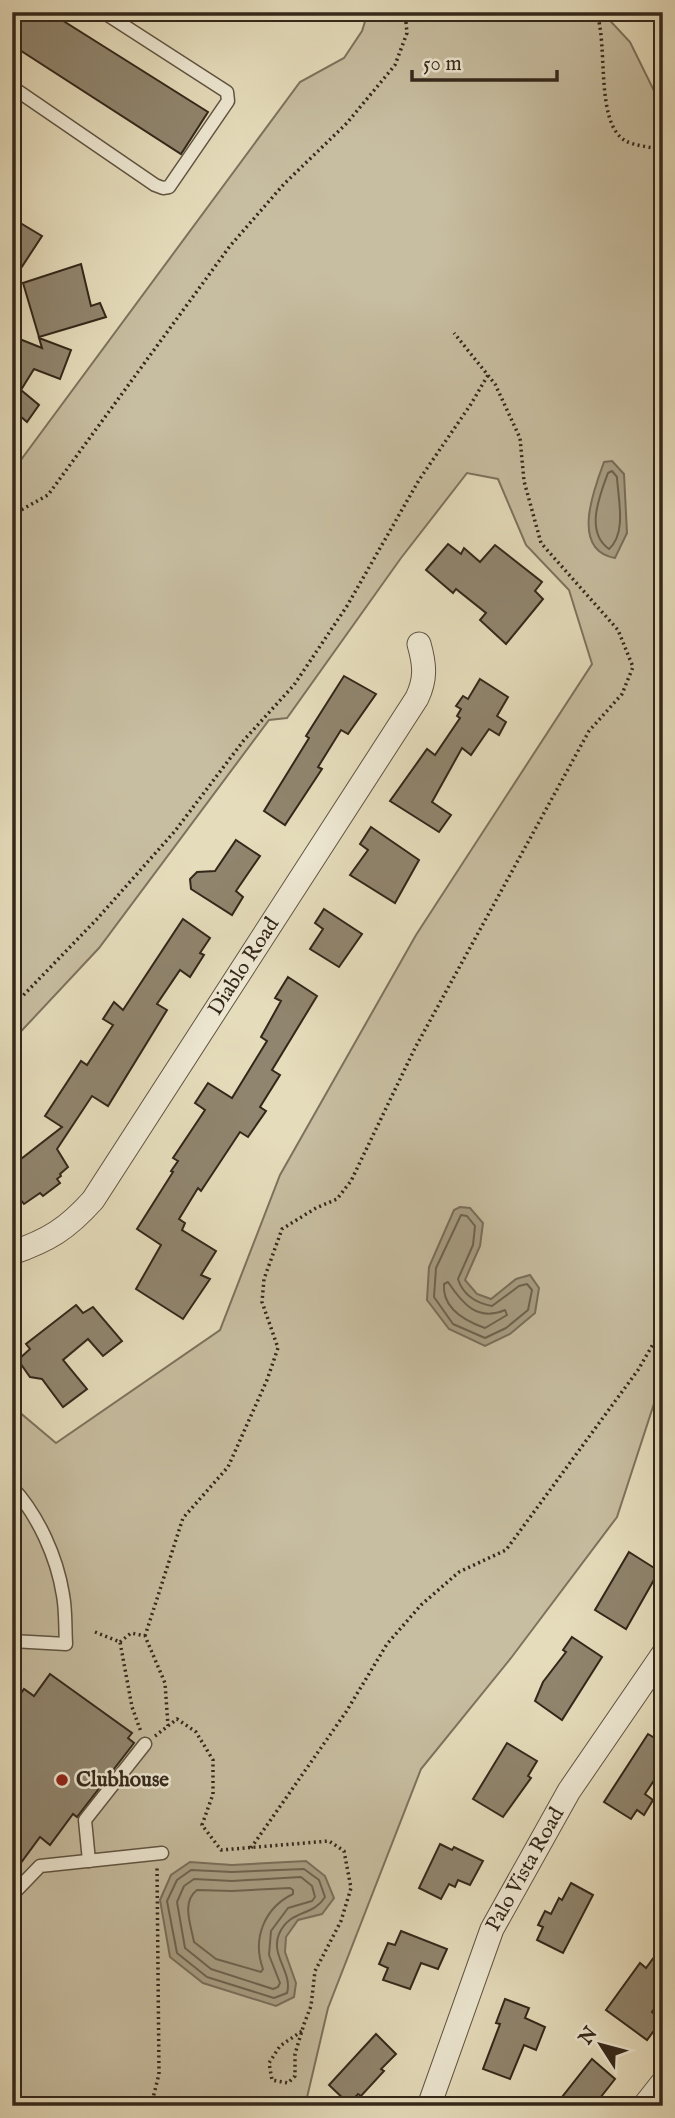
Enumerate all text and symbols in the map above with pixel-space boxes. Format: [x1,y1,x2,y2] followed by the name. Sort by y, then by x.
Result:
[412,38,558,82] scale bar
[423,51,462,78] text: 50 m
[202,912,286,1021] street label: Diablo Road
[76,1767,169,1794] place label: Clubhouse
[54,1772,70,1788] marker: Clubhouse
[480,1802,571,1936] street label: Palo Vista Road
[566,2010,636,2080] north arrow
[574,2022,604,2051] text: N

